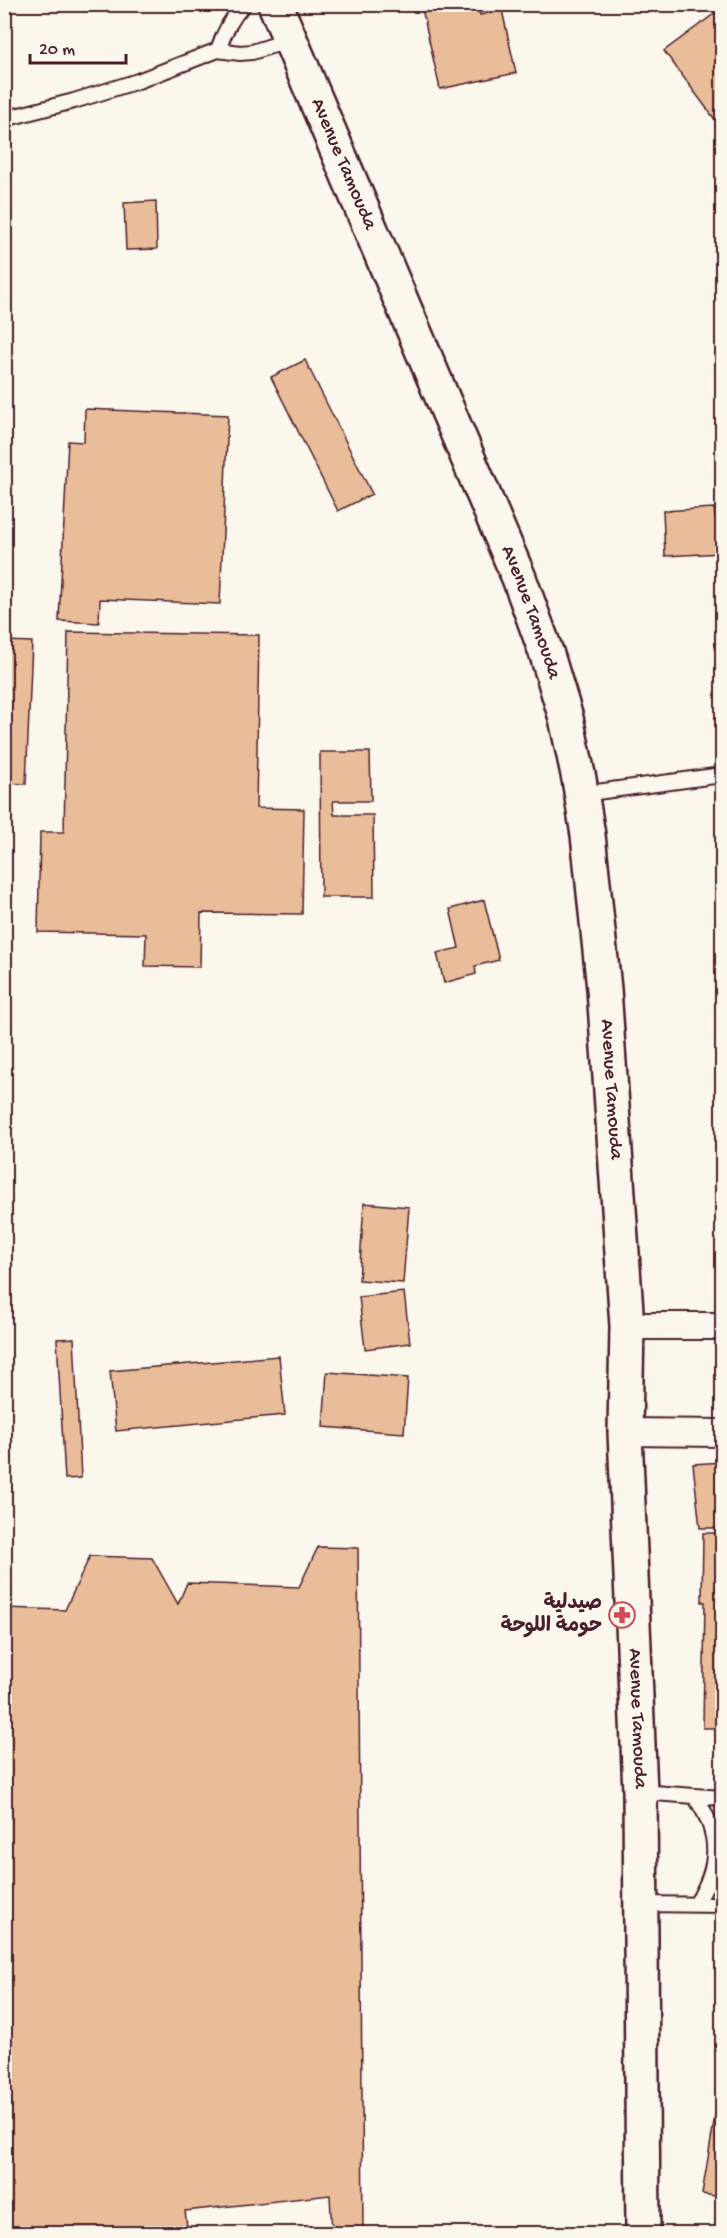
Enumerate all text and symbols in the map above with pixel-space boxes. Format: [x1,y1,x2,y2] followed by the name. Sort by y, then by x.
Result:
[30,27,126,65] scale bar
[39,40,75,61] text: 20 m
[305,95,381,234] street label: Avenue Tamouda
[495,542,565,683] street label: Avenue Tamouda
[595,1019,627,1161] street label: Avenue Tamouda
[501,1592,602,1639] place label: صيدلية حومة اللوحة
[607,1600,637,1630] pharmacy icon: صيدلية حومة اللوحة
[623,1648,651,1790] street label: Avenue Tamouda

